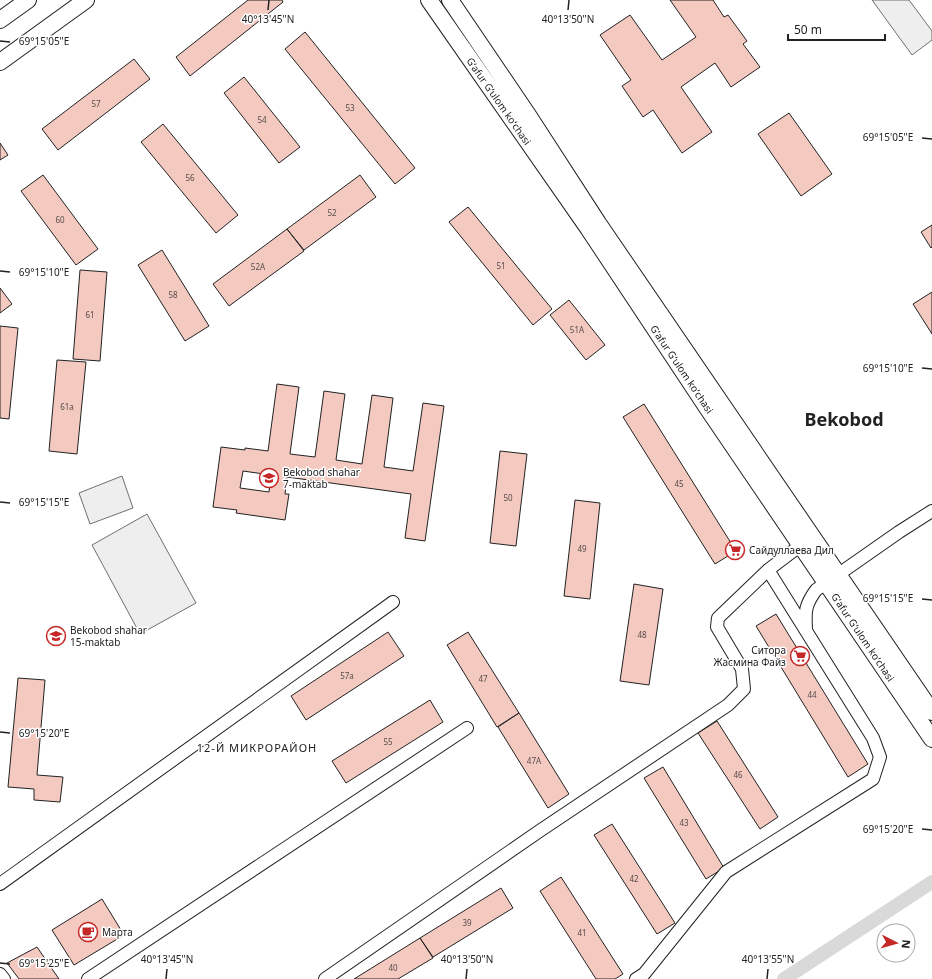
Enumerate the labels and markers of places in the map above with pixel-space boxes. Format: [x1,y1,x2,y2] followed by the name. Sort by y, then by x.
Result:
[283,465,360,491] place label: Bekobod shahar 7-maktab
[258,467,280,489] school or university icon: Bekobod shahar 7-maktab
[724,539,746,561] supermarket icon: Сайдуллаева Дил
[749,543,834,557] place label: Сайдуллаева Дил
[70,623,147,649] place label: Bekobod shahar 15-maktab
[45,625,67,647] school or university icon: Bekobod shahar 15-maktab
[714,643,786,669] place label: Ситора Жасмина Файз
[789,645,811,667] supermarket icon: Ситора Жасмина Файз
[77,921,99,943] cafe icon: Марта
[102,925,133,939] place label: Марта

